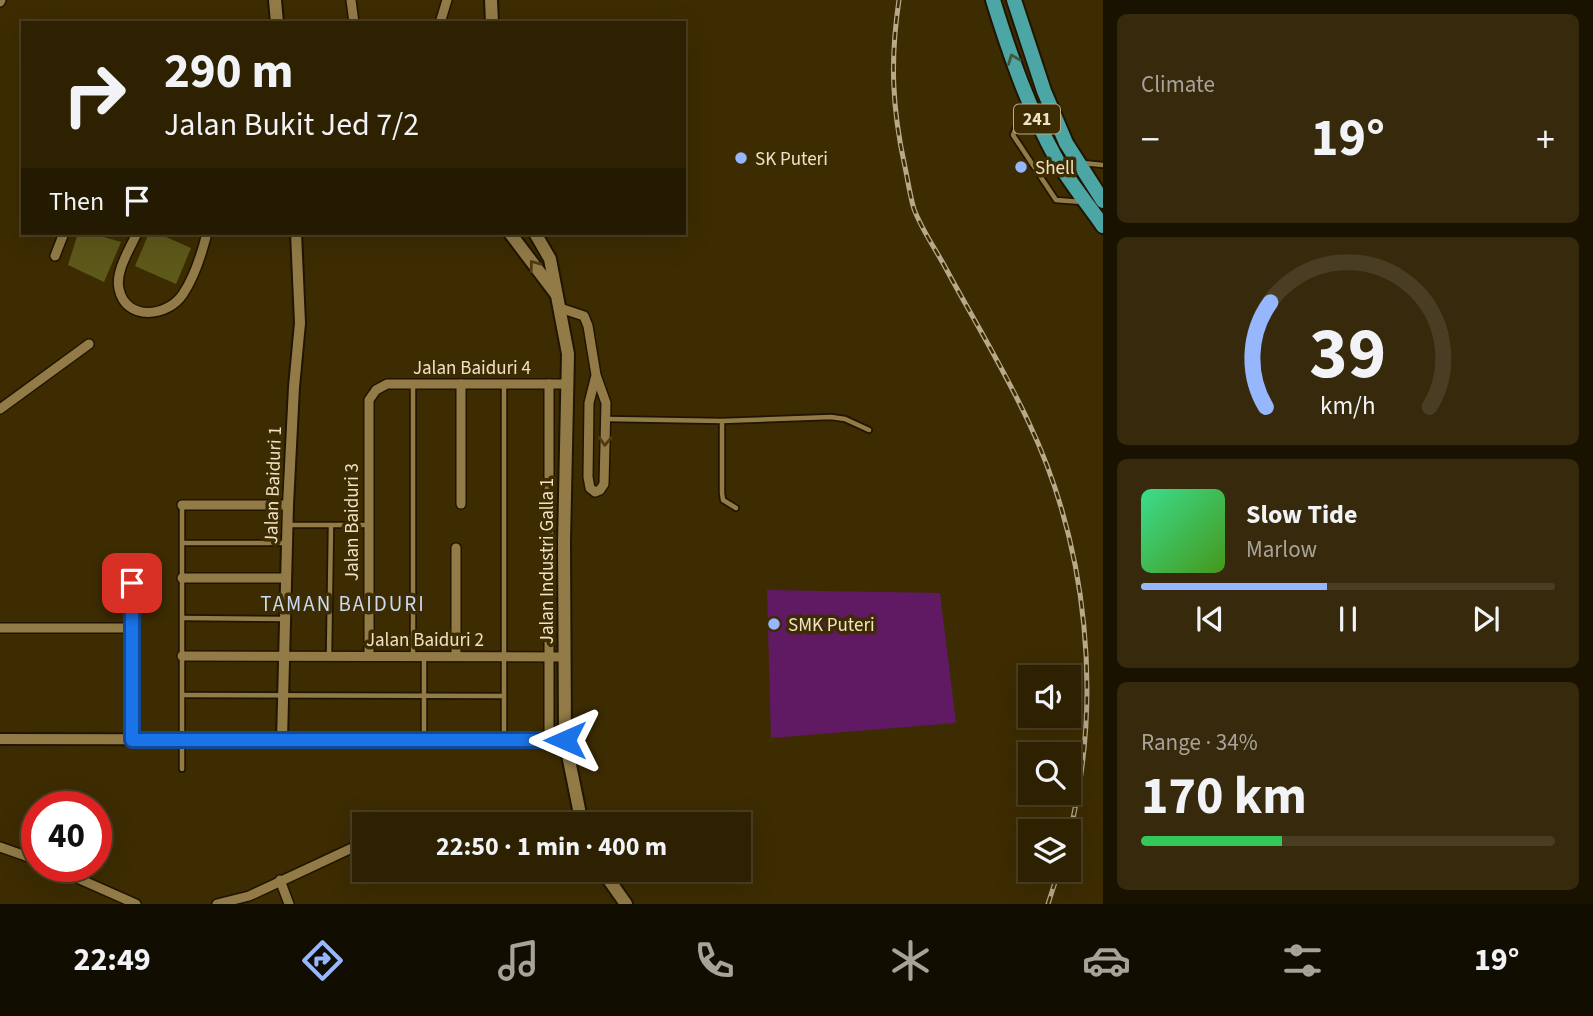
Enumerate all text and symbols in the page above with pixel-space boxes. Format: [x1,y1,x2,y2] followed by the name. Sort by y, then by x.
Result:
[164,37,293,107] text: 290 m
[49,49,140,140] icon: right
[1007,54,1021,66] one-way arrow
[1141,68,1215,101] text: Climate
[164,102,419,148] text: Jalan Bukit Jed 7/2
[1311,102,1385,176] text: 19°
[1014,104,1060,134] road number: 241
[1141,113,1160,167] text: −
[1536,113,1555,167] text: +
[755,146,828,173] place label: SK Puteri
[733,150,749,166] marker: SK Puteri
[1035,155,1075,182] place label: Shell
[1013,159,1029,175] marker: Shell
[118,182,156,220] icon: arrive
[49,183,104,220] text: Then
[530,260,543,273] one-way arrow
[1310,302,1386,406] text: 39
[413,355,531,382] street label: Jalan Baiduri 4
[1320,388,1376,424] text: km/h
[258,426,289,545] street label: Jalan Baiduri 1
[598,436,613,447] one-way arrow
[339,463,366,581] street label: Jalan Baiduri 3
[534,478,561,644] street label: Jalan Industri Galla 1
[1246,496,1357,533] text: Slow Tide
[1246,533,1317,566] text: Marlow
[102,553,162,613] pin
[113,564,151,602] icon: arrive
[260,589,426,619] district label: TAMAN BAIDURI
[1191,600,1229,638] icon: previous
[1329,600,1367,638] icon: pause
[1467,600,1505,638] icon: next
[788,612,875,639] place label: SMK Puteri
[766,616,782,632] marker: SMK Puteri
[366,627,484,654] street label: Jalan Baiduri 2
[1018,665,1081,882] map controls
[1018,665,1081,728] button: sound
[528,703,602,777] position arrow
[1141,726,1258,759] text: Range · 34%
[1018,742,1081,805] button: search
[1141,760,1307,834] text: 170 km
[21,791,112,882] speed limit sign: 40
[1018,819,1081,882] button: layers
[436,828,667,865] text: 22:50 · 1 min · 400 m
[298,936,347,985] icon: directions
[494,936,543,985] icon: music
[690,936,739,985] icon: phone
[886,936,935,985] icon: climate
[1082,936,1131,985] icon: car
[1278,936,1327,985] icon: filters
[74,937,151,983] text: 22:49
[1474,937,1519,983] text: 19°

